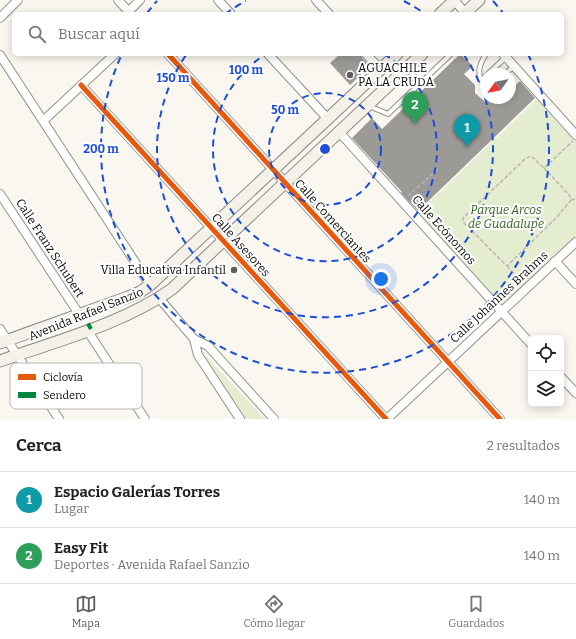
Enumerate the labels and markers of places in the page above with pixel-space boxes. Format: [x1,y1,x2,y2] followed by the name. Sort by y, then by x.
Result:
[358,61,434,89] place label: AGUACHILE PA LA CRUDA
[345,70,355,80] marker: AGUACHILE PA LA CRUDA
[402,91,428,124] pin: 2
[454,114,480,147] pin: 1
[318,142,332,156] centre of rings
[100,263,227,277] place label: Villa Educativa Infantil
[229,265,239,275] marker: Villa Educativa Infantil

